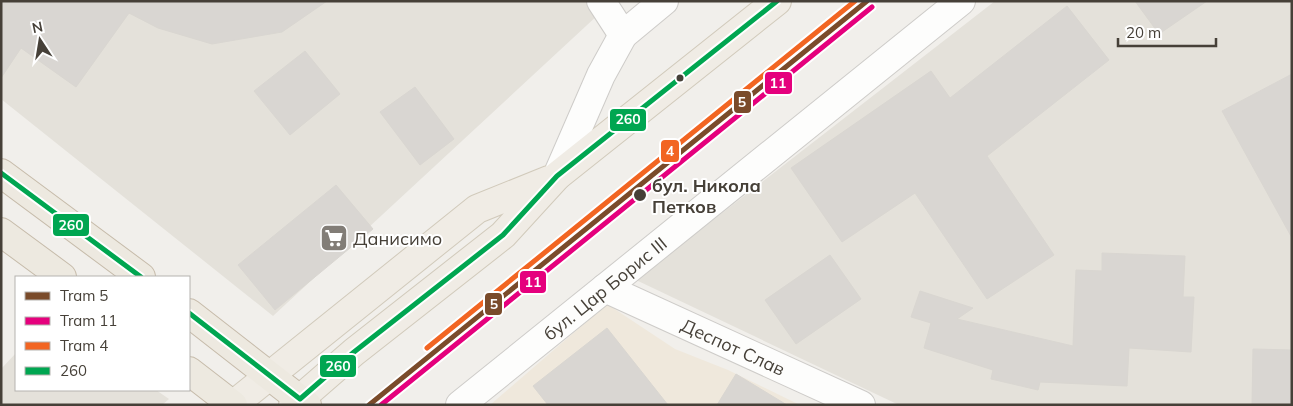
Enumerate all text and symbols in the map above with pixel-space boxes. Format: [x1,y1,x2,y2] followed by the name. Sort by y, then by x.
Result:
[15,15,65,65] north arrow
[1118,15,1216,47] scale bar
[30,17,44,37] text: N
[1126,23,1161,42] text: 20 m
[764,71,793,95] line badge: 11
[675,73,685,83] unlabelled marker
[770,74,786,92] text: 11
[733,90,752,114] line badge: 5
[738,93,746,111] text: 5
[609,108,647,132] line badge: 260
[615,110,641,128] text: 260
[660,139,680,163] line badge: 4
[666,142,675,160] text: 4
[652,174,761,218] place label: бул. Никола Петков
[632,187,648,203] marker: бул. Никола Петков
[52,213,90,237] line badge: 260
[58,216,84,234] text: 260
[319,223,349,253] supermarket icon: Данисимо
[353,227,442,250] place label: Данисимо
[538,231,671,345] street label: бул. Цар Борис III
[519,270,547,294] line badge: 11
[525,273,541,291] text: 11
[15,276,190,391] legend
[60,286,108,305] text: Tram 5
[484,292,503,316] line badge: 5
[490,295,498,313] text: 5
[60,311,117,330] text: Tram 11
[678,313,789,380] street label: Деспот Слав
[60,336,108,355] text: Tram 4
[319,354,357,378] line badge: 260
[325,357,351,375] text: 260
[60,361,87,380] text: 260

